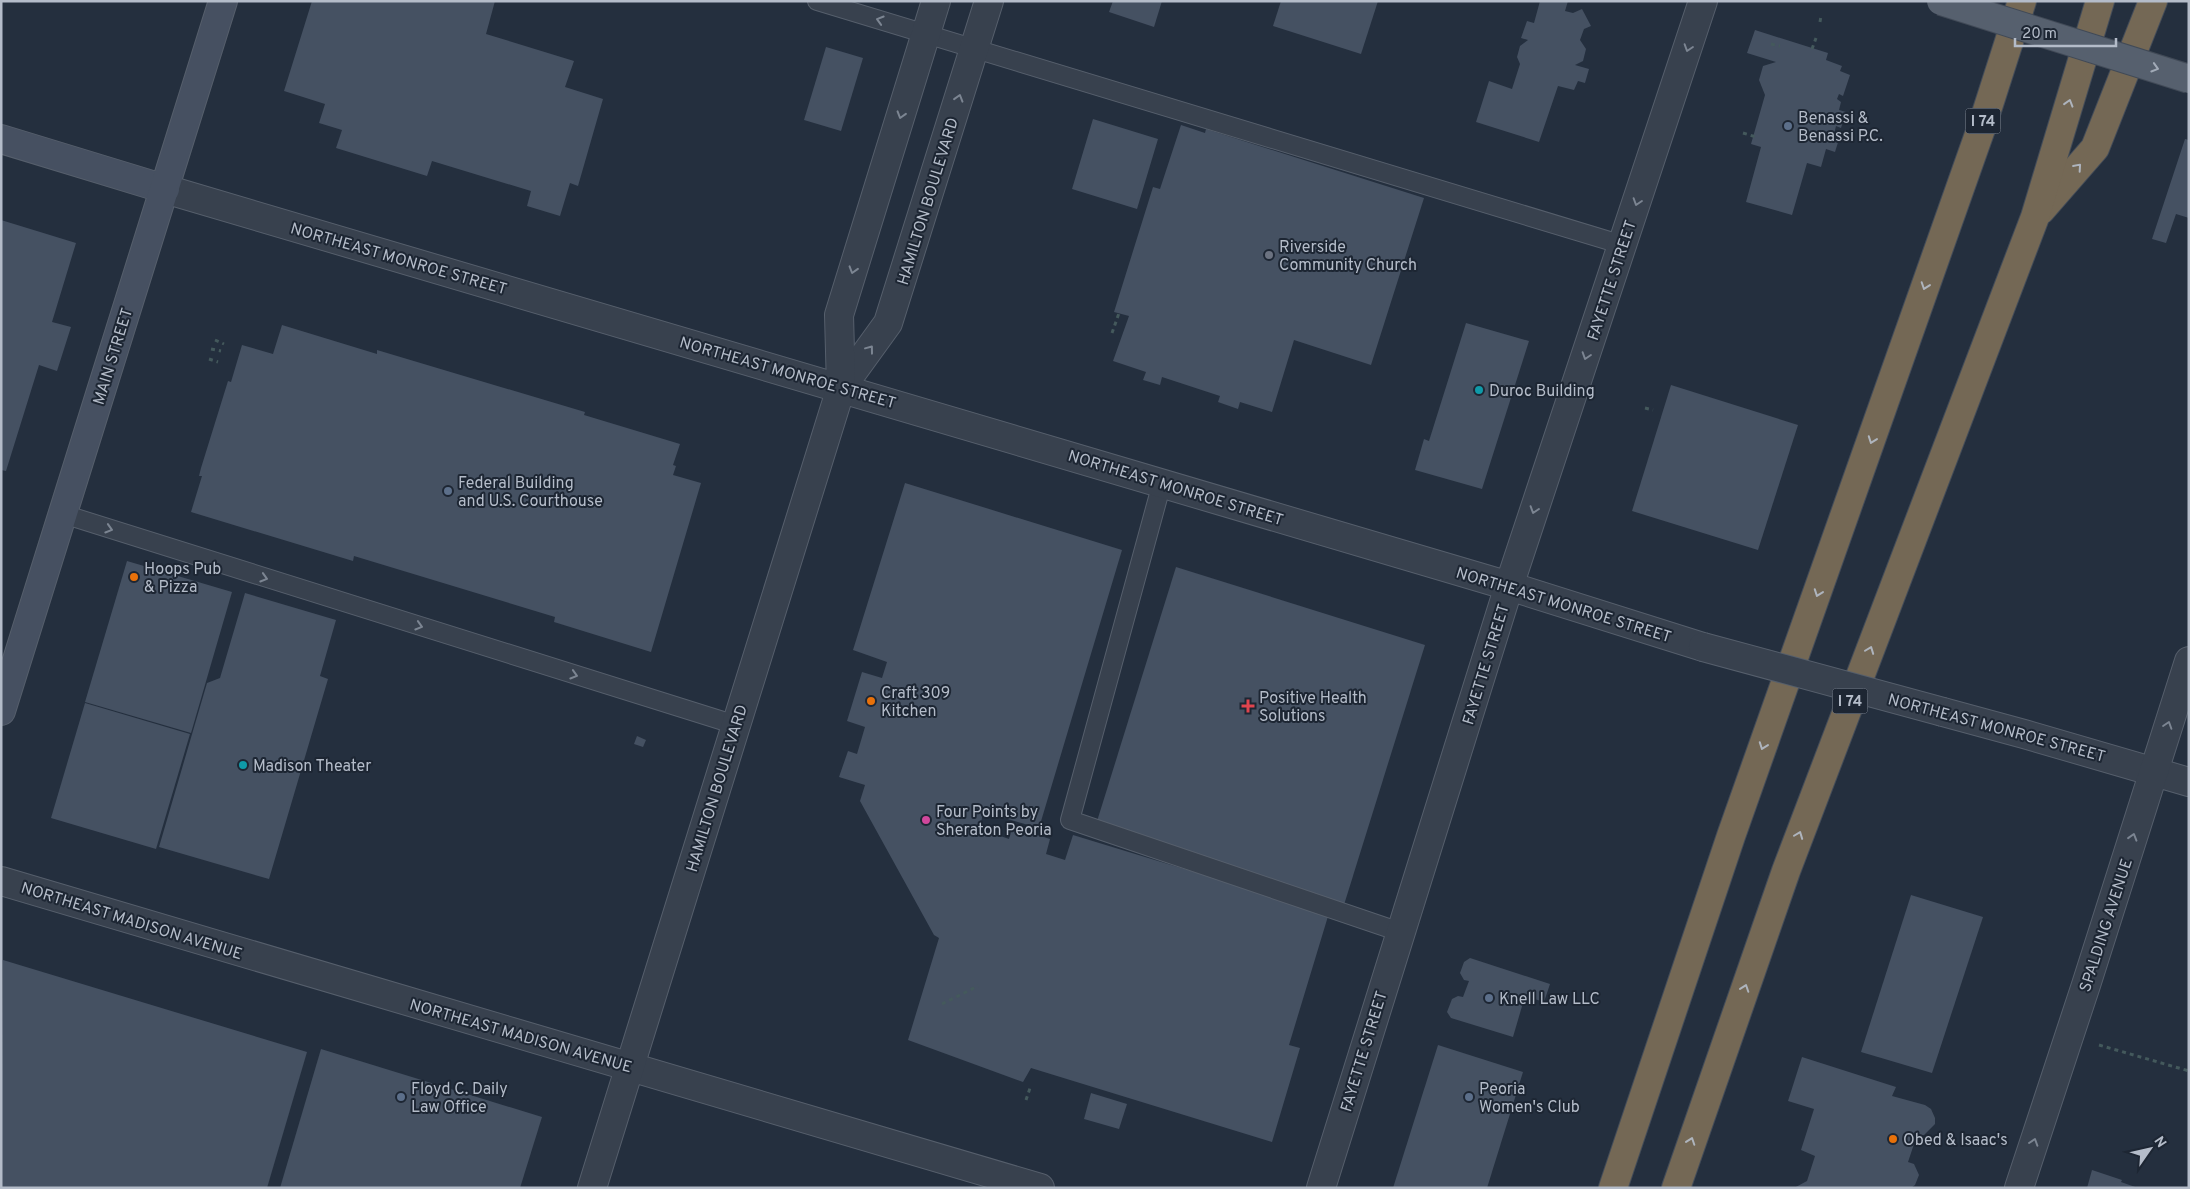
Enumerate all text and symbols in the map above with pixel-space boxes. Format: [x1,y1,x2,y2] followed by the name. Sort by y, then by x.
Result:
[876,15,884,25] one-way arrow
[2015,15,2116,47] scale bar
[2022,25,2057,44] text: 20 m
[1684,43,1694,51] one-way arrow
[2150,63,2158,73] one-way arrow
[953,95,963,103] one-way arrow
[2063,100,2073,108] one-way arrow
[1966,108,2000,134] road number: I 74
[1798,109,1883,147] place label: Benassi & Benassi P.C.
[897,110,907,118] one-way arrow
[894,115,964,288] street label: HAMILTON BOULEVARD
[1782,120,1794,132] marker: Benassi & Benassi P.C.
[2072,164,2081,173] one-way arrow
[1633,197,1643,205] one-way arrow
[1584,218,1642,343] street label: FAYETTE STREET
[288,219,509,300] street label: NORTHEAST MONROE STREET
[1279,238,1417,276] place label: Riverside Community Church
[1263,249,1275,261] marker: Riverside Community Church
[849,265,859,274] one-way arrow
[1921,281,1931,290] one-way arrow
[90,306,138,407] street label: MAIN STREET
[677,333,898,414] street label: NORTHEAST MONROE STREET
[864,345,873,355] one-way arrow
[1582,351,1592,360] one-way arrow
[1489,382,1595,402] place label: Duroc Building
[1473,384,1485,396] marker: Duroc Building
[1868,435,1878,443] one-way arrow
[1065,447,1286,531] street label: NORTHEAST MONROE STREET
[458,474,603,512] place label: Federal Building and U.S. Courthouse
[442,485,454,497] marker: Federal Building and U.S. Courthouse
[1530,505,1540,514] one-way arrow
[105,523,113,533] one-way arrow
[144,560,221,598] place label: Hoops Pub & Pizza
[1453,564,1674,648] street label: NORTHEAST MONROE STREET
[128,571,140,583] marker: Hoops Pub & Pizza
[260,572,268,582] one-way arrow
[1814,588,1824,596] one-way arrow
[1459,602,1515,727] street label: FAYETTE STREET
[415,621,423,631] one-way arrow
[1864,647,1874,655] one-way arrow
[570,669,578,679] one-way arrow
[881,684,950,722] place label: Craft 309 Kitchen
[1832,688,1868,714] road number: I 74
[1259,689,1367,727] place label: Positive Health Solutions
[1886,690,2107,768] street label: NORTHEAST MONROE STREET
[865,695,877,707] marker: Craft 309 Kitchen
[1241,699,1255,713] marker: Positive Health Solutions
[683,702,753,875] street label: HAMILTON BOULEVARD
[2162,721,2172,730] one-way arrow
[1759,741,1769,750] one-way arrow
[253,757,372,777] place label: Madison Theater
[237,759,249,771] marker: Madison Theater
[936,803,1052,841] place label: Four Points by Sheraton Peoria
[920,814,932,826] marker: Four Points by Sheraton Peoria
[1793,831,1803,840] one-way arrow
[2127,833,2137,842] one-way arrow
[2076,856,2138,995] street label: SPALDING AVENUE
[18,879,245,965] street label: NORTHEAST MADISON AVENUE
[1739,984,1749,993] one-way arrow
[1337,989,1393,1114] street label: FAYETTE STREET
[1499,990,1600,1010] place label: Knell Law LLC
[1483,992,1495,1004] marker: Knell Law LLC
[407,996,634,1078] street label: NORTHEAST MADISON AVENUE
[411,1080,508,1118] place label: Floyd C. Daily Law Office
[1479,1080,1580,1118] place label: Peoria Women's Club
[395,1091,407,1103] marker: Floyd C. Daily Law Office
[1463,1091,1475,1103] marker: Peoria Women's Club
[2125,1124,2175,1174] north arrow
[1903,1131,2008,1151] place label: Obed & Isaac's
[1887,1133,1899,1145] marker: Obed & Isaac's
[2150,1134,2169,1151] text: N
[1685,1138,1695,1146] one-way arrow
[2028,1138,2038,1146] one-way arrow

